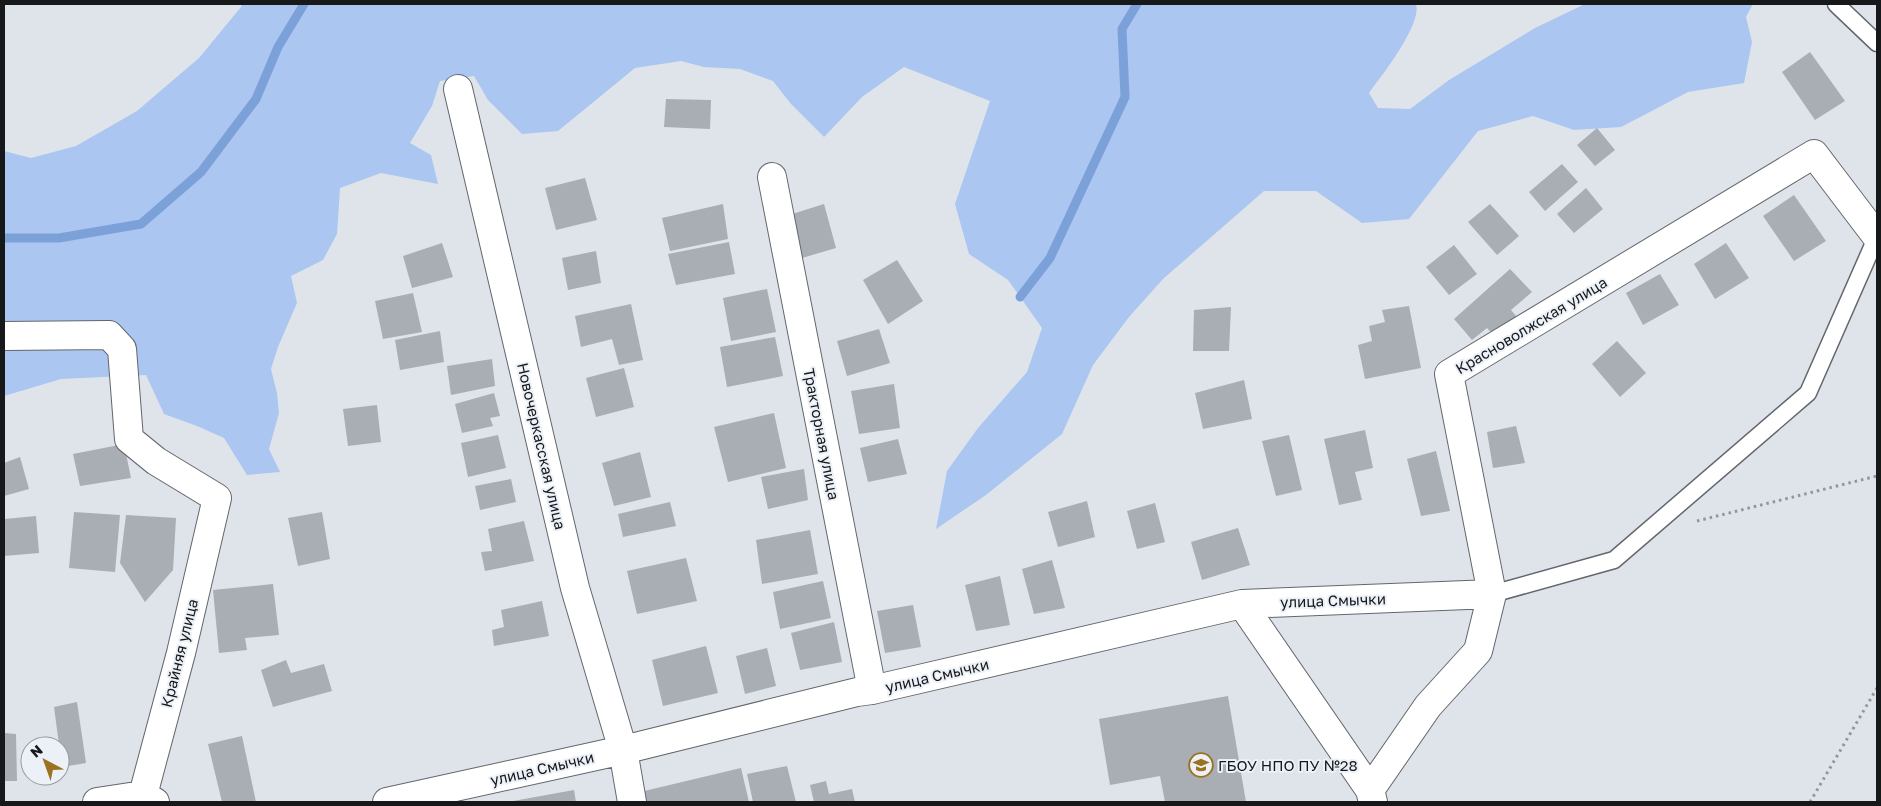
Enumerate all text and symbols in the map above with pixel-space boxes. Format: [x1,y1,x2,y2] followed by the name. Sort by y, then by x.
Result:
[1452,273,1610,377] street label: Красноволжская улица
[514,361,570,531] street label: Новочеркасская улица
[800,367,844,501] street label: Тракторная улица
[1280,589,1386,611] street label: улица Смычки
[157,597,201,709] street label: Крайняя улица
[883,654,991,696] street label: улица Смычки
[20,736,70,786] north arrow
[27,741,46,761] text: N
[488,747,596,789] street label: улица Смычки
[1188,752,1214,778] school or university icon: ГБОУ НПО ПУ №28
[1218,756,1358,774] place label: ГБОУ НПО ПУ №28

